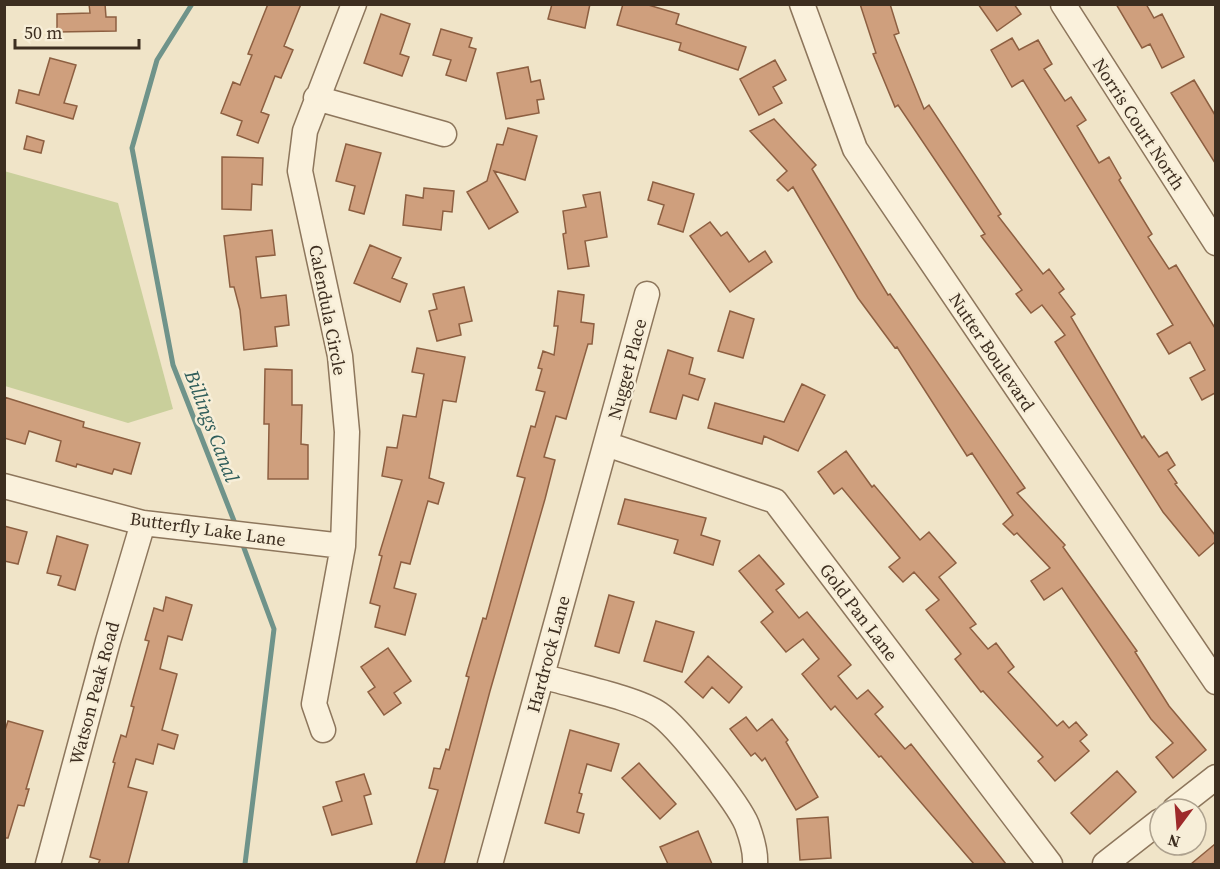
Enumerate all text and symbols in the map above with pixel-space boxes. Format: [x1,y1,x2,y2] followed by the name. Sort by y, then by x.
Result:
[15,12,140,50] scale bar
[24,20,62,45] text: 50 m
[1087,53,1191,195] street label: Norris Court North
[303,243,353,377] street label: Calendula Circle
[943,288,1041,416] street label: Nutter Boulevard
[602,316,652,422] street label: Nugget Place
[177,365,246,486] water label: Billings Canal
[129,506,287,552] street label: Butterfly Lake Lane
[814,558,904,666] street label: Gold Pan Lane
[520,593,576,715] street label: Hardrock Lane
[63,619,125,767] street label: Watson Peak Road
[1148,797,1208,857] north arrow
[1165,829,1182,854] text: N

